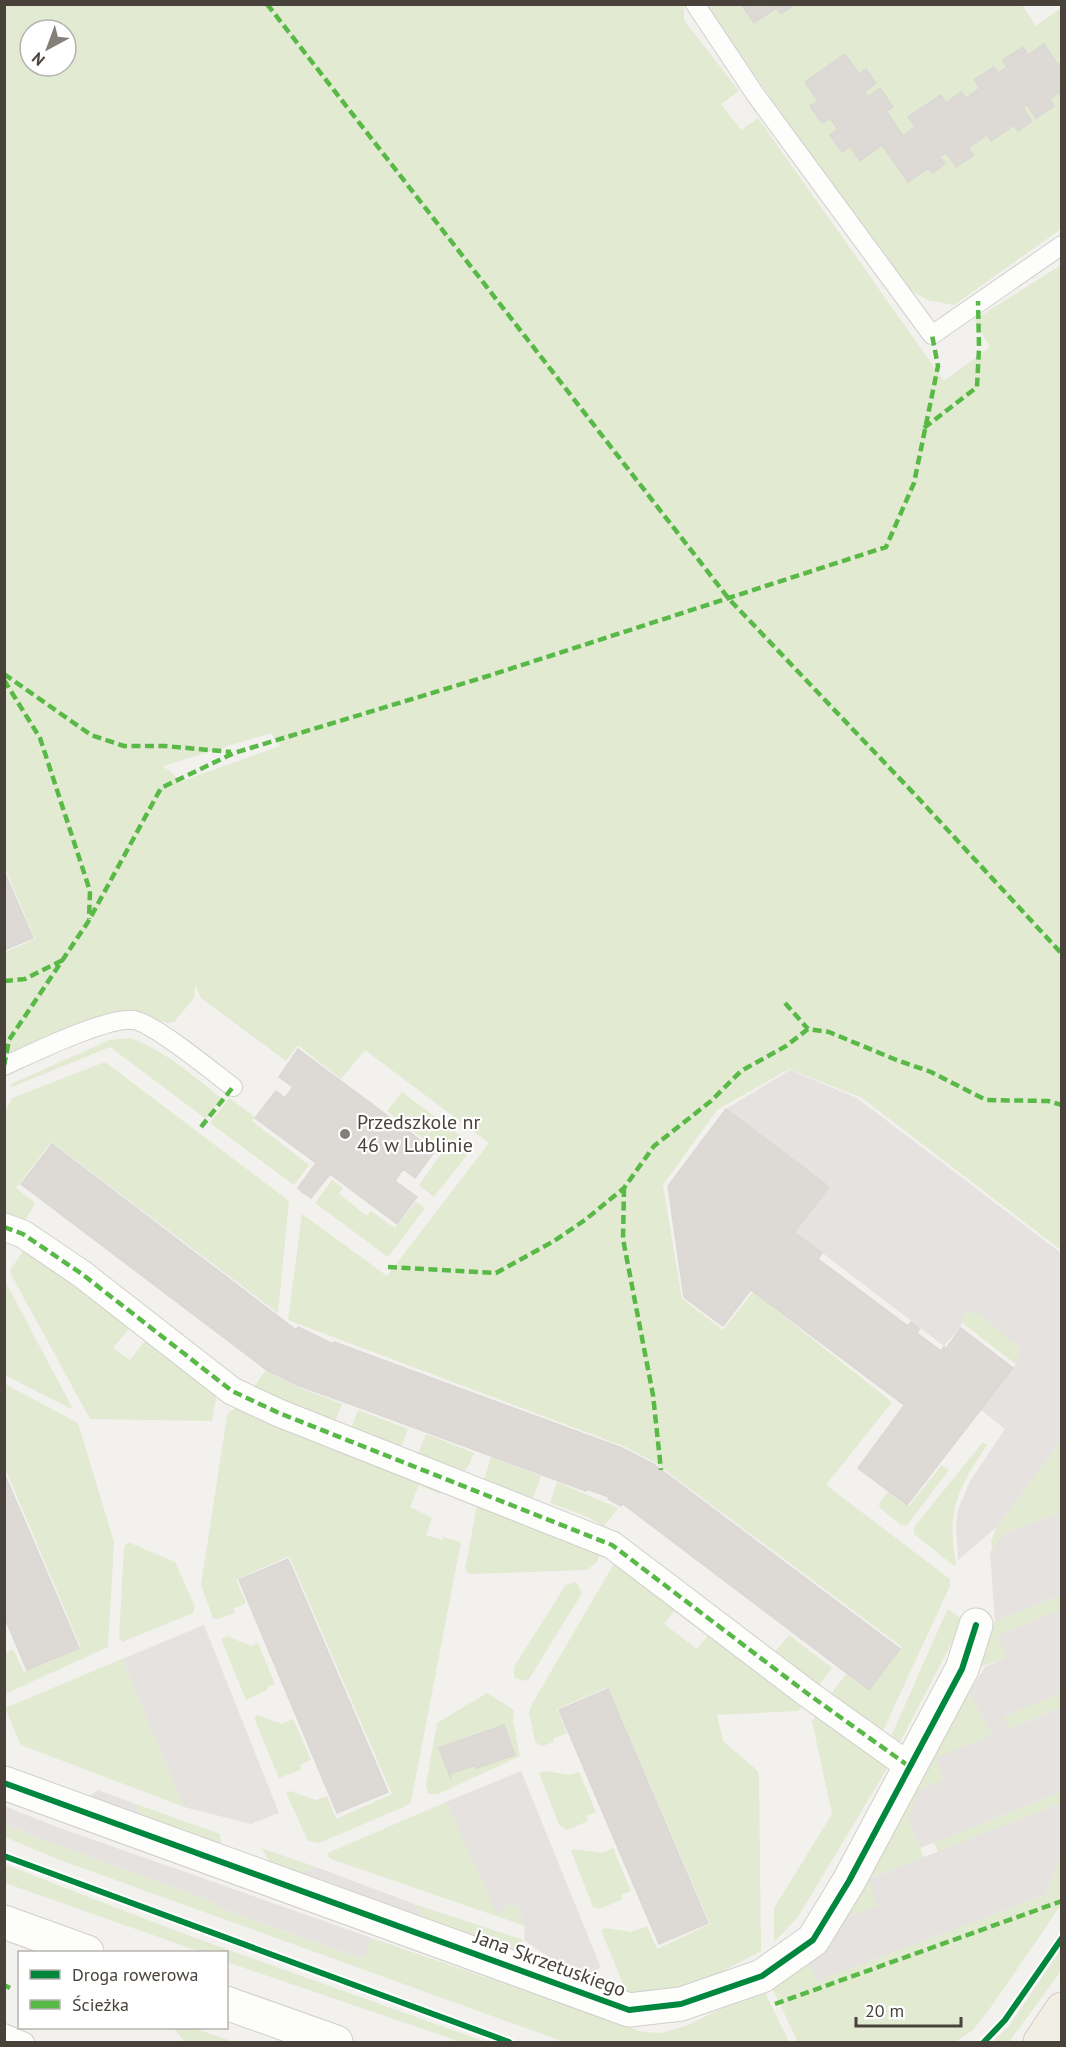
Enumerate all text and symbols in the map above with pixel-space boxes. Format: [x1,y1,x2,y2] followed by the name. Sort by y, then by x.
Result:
[18,18,78,78] north arrow
[28,48,49,70] text: N
[357,1109,481,1158] place label: Przedszkole nr 46 w Lublinie
[338,1127,352,1141] marker: Przedszkole nr 46 w Lublinie
[469,1923,630,2003] street label: Jana Skrzetuskiego
[18,1951,228,2029] legend
[72,1963,198,1986] text: Droga rowerowa
[856,1990,961,2028] scale bar
[72,1993,129,2016] text: Ścieżka
[865,1999,904,2022] text: 20 m

